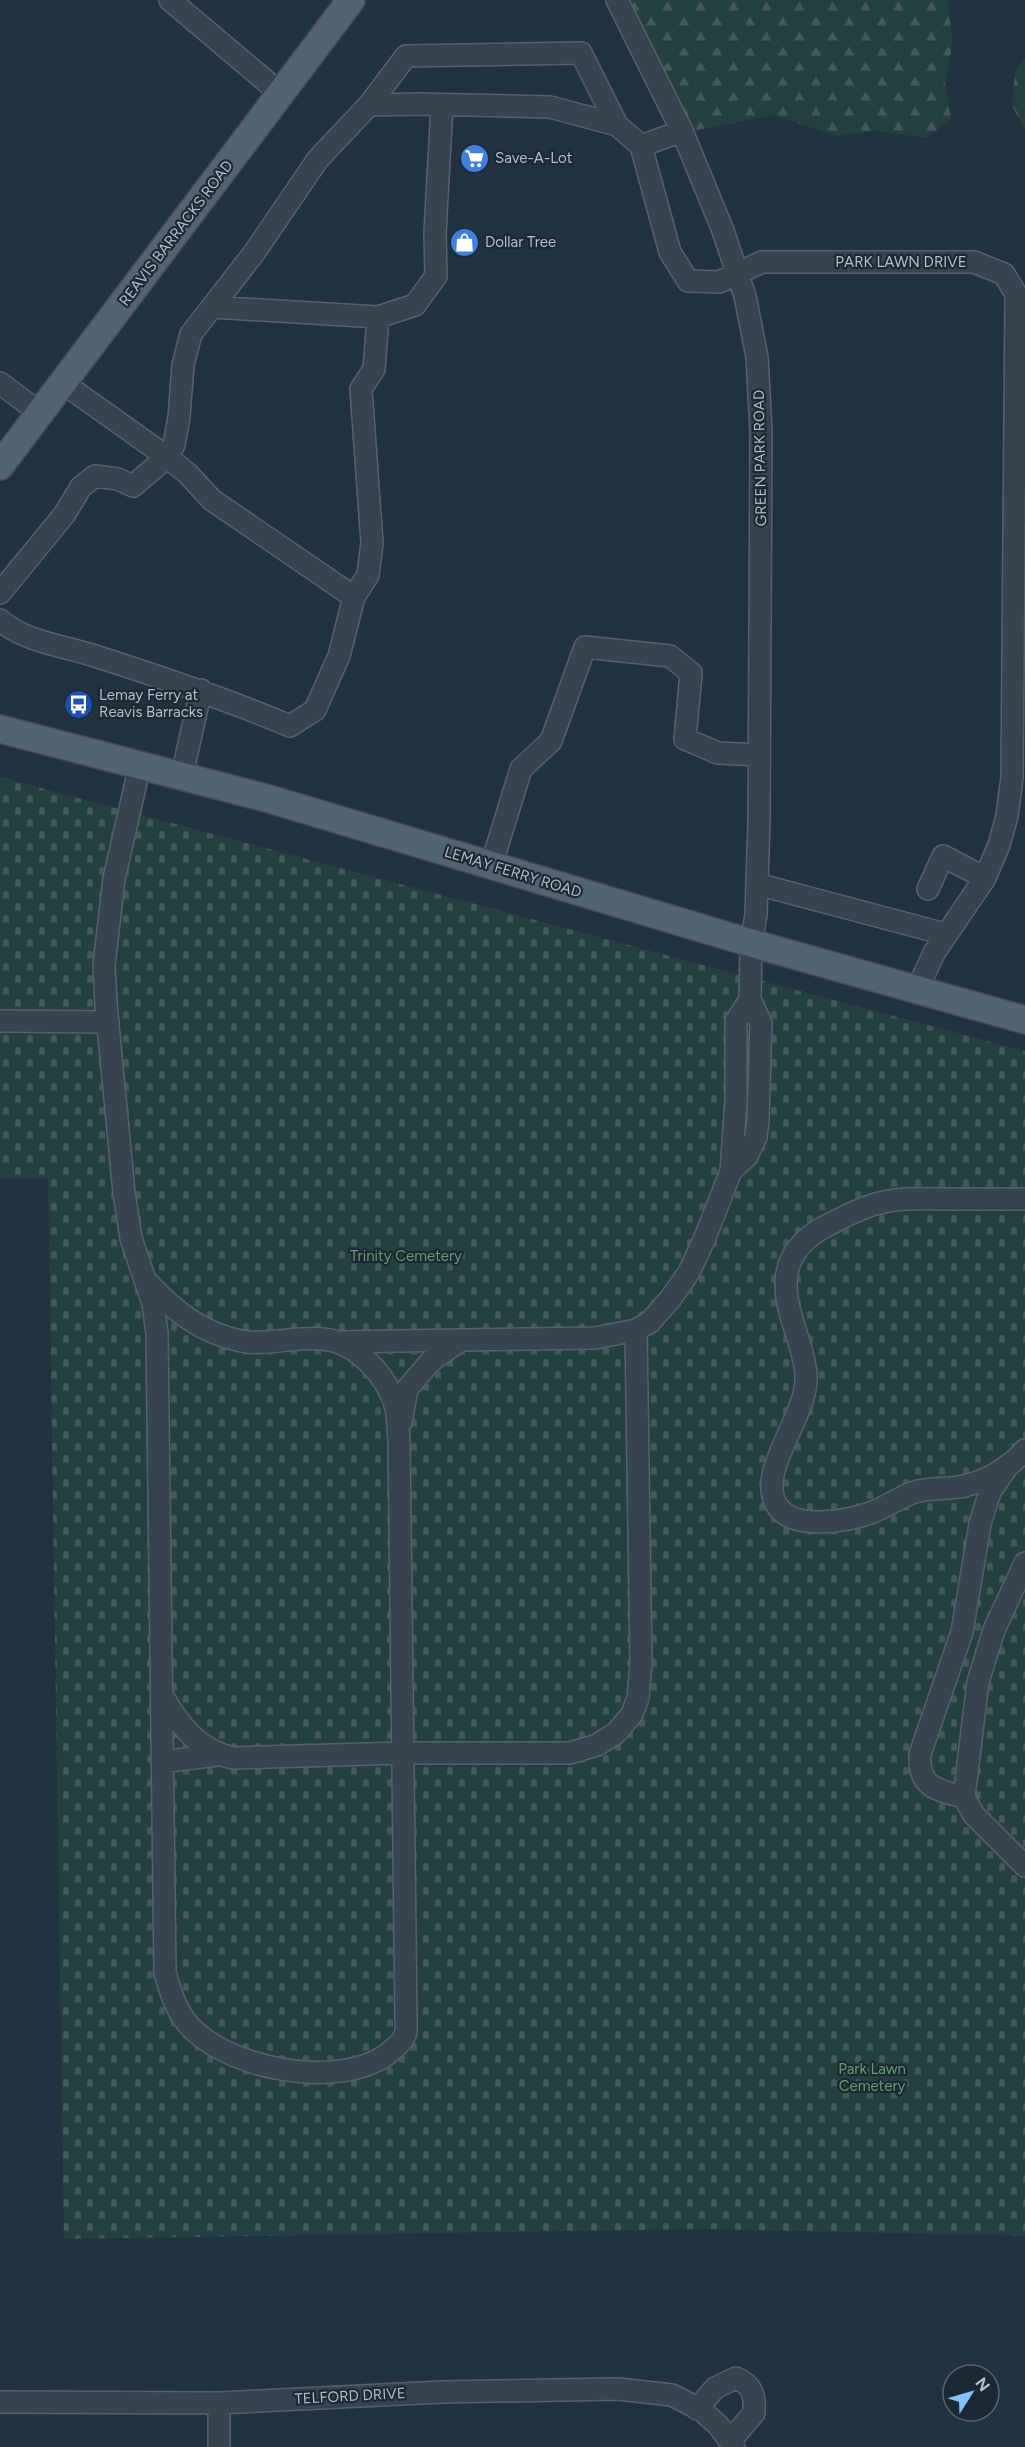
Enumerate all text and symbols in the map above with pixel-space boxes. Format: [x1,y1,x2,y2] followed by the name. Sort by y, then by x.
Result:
[458,142,490,174] supermarket icon: Save-A-Lot
[495,149,573,167] place label: Save-A-Lot
[115,157,237,309] street label: REAVIS BARRACKS ROAD
[448,226,480,258] shop icon: Dollar Tree
[485,233,556,251] place label: Dollar Tree
[835,253,967,271] street label: PARK LAWN DRIVE
[750,390,770,526] street label: GREEN PARK ROAD
[99,686,203,721] place label: Lemay Ferry at Reavis Barracks
[62,688,94,720] bus stop icon: Lemay Ferry at Reavis Barracks
[442,843,584,901] street label: LEMAY FERRY ROAD
[350,1247,462,1265] park label: Trinity Cemetery
[838,2060,906,2095] park label: Park Lawn Cemetery
[941,2363,1001,2423] north arrow
[971,2374,994,2395] text: N
[294,2384,406,2408] street label: TELFORD DRIVE

